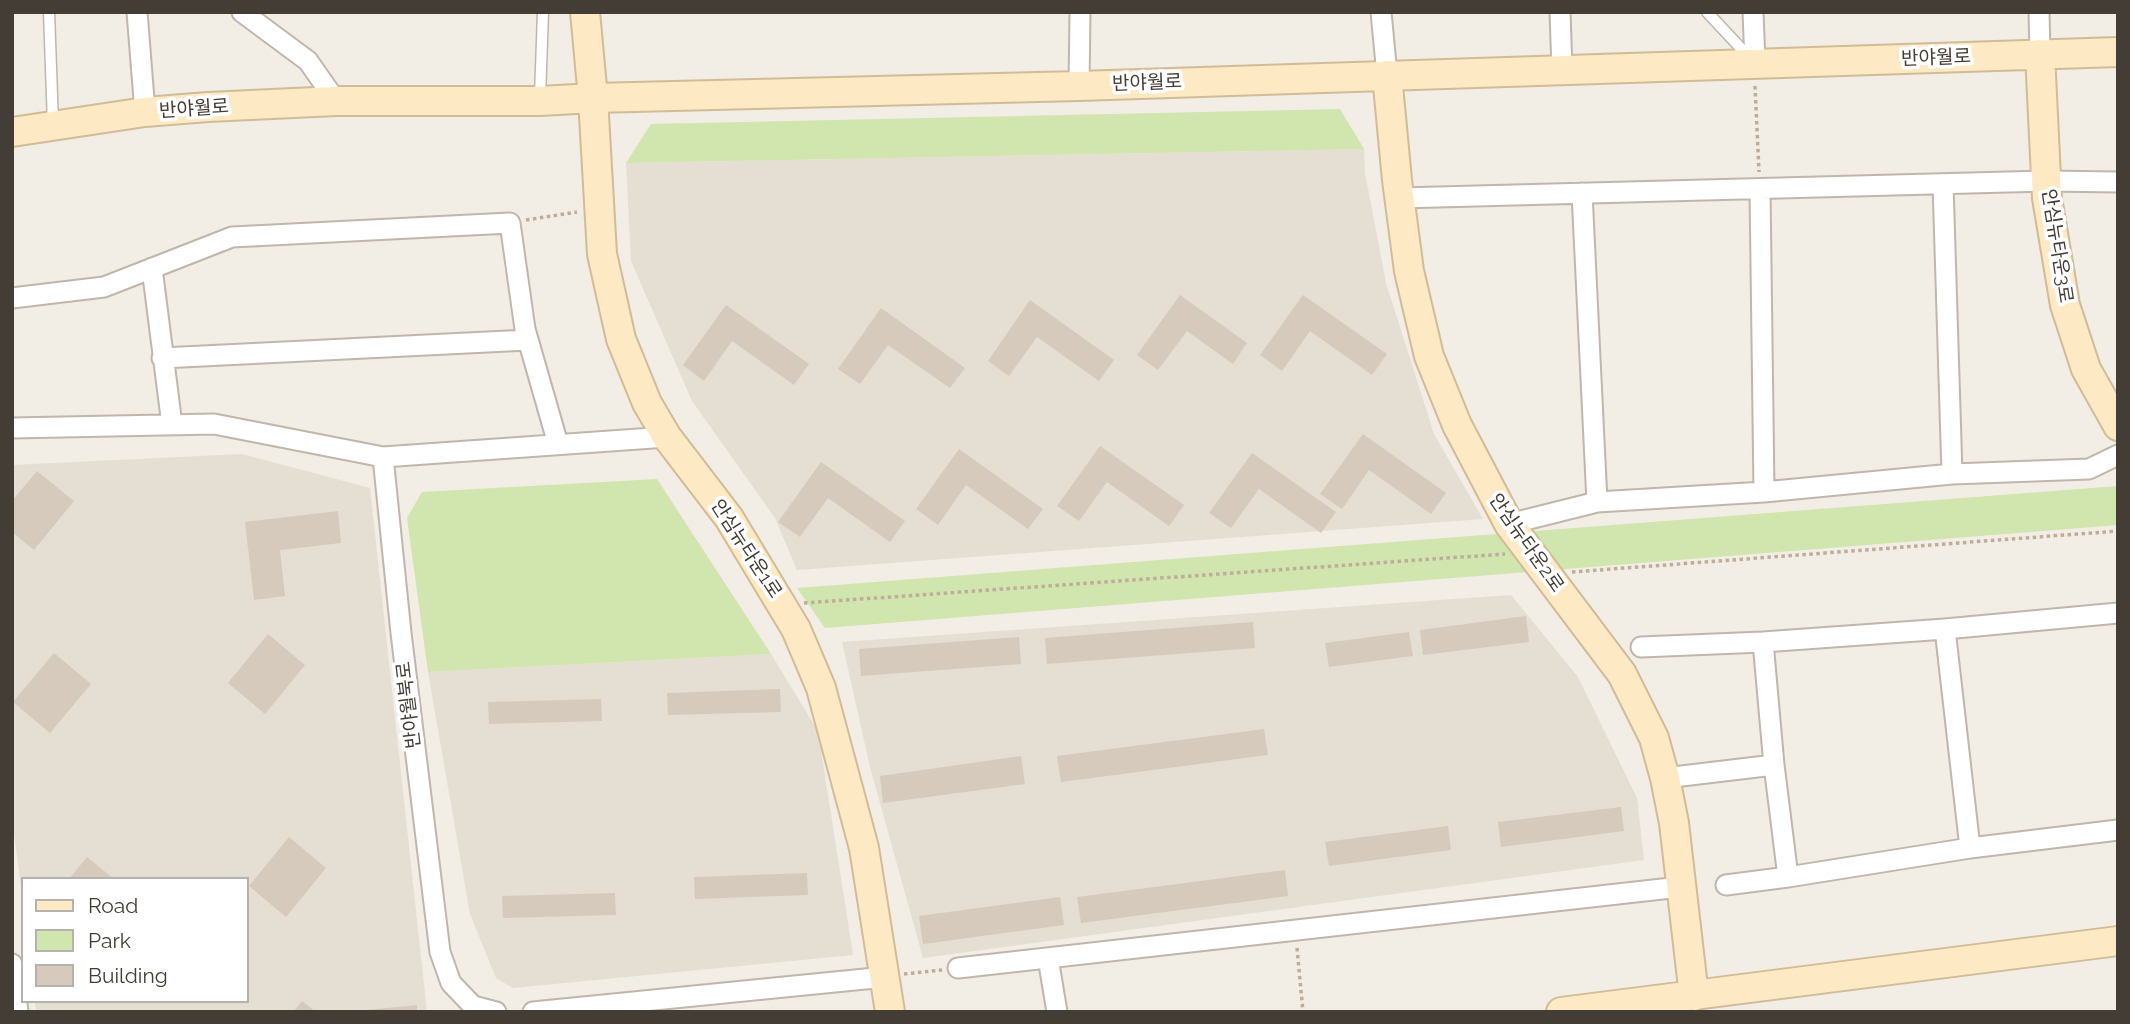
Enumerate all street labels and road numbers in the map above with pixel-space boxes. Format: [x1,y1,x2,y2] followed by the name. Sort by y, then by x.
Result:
[1901,45,1971,71] street label: 반야월로
[1112,70,1182,96] street label: 반야월로
[158,95,230,123] street label: 반야월로
[2037,187,2077,305] street label: 안심뉴타운3로
[1484,489,1568,597] street label: 안심뉴타운2로
[706,495,786,603] street label: 안심뉴타운1로
[392,660,426,750] street label: 반야월북로

